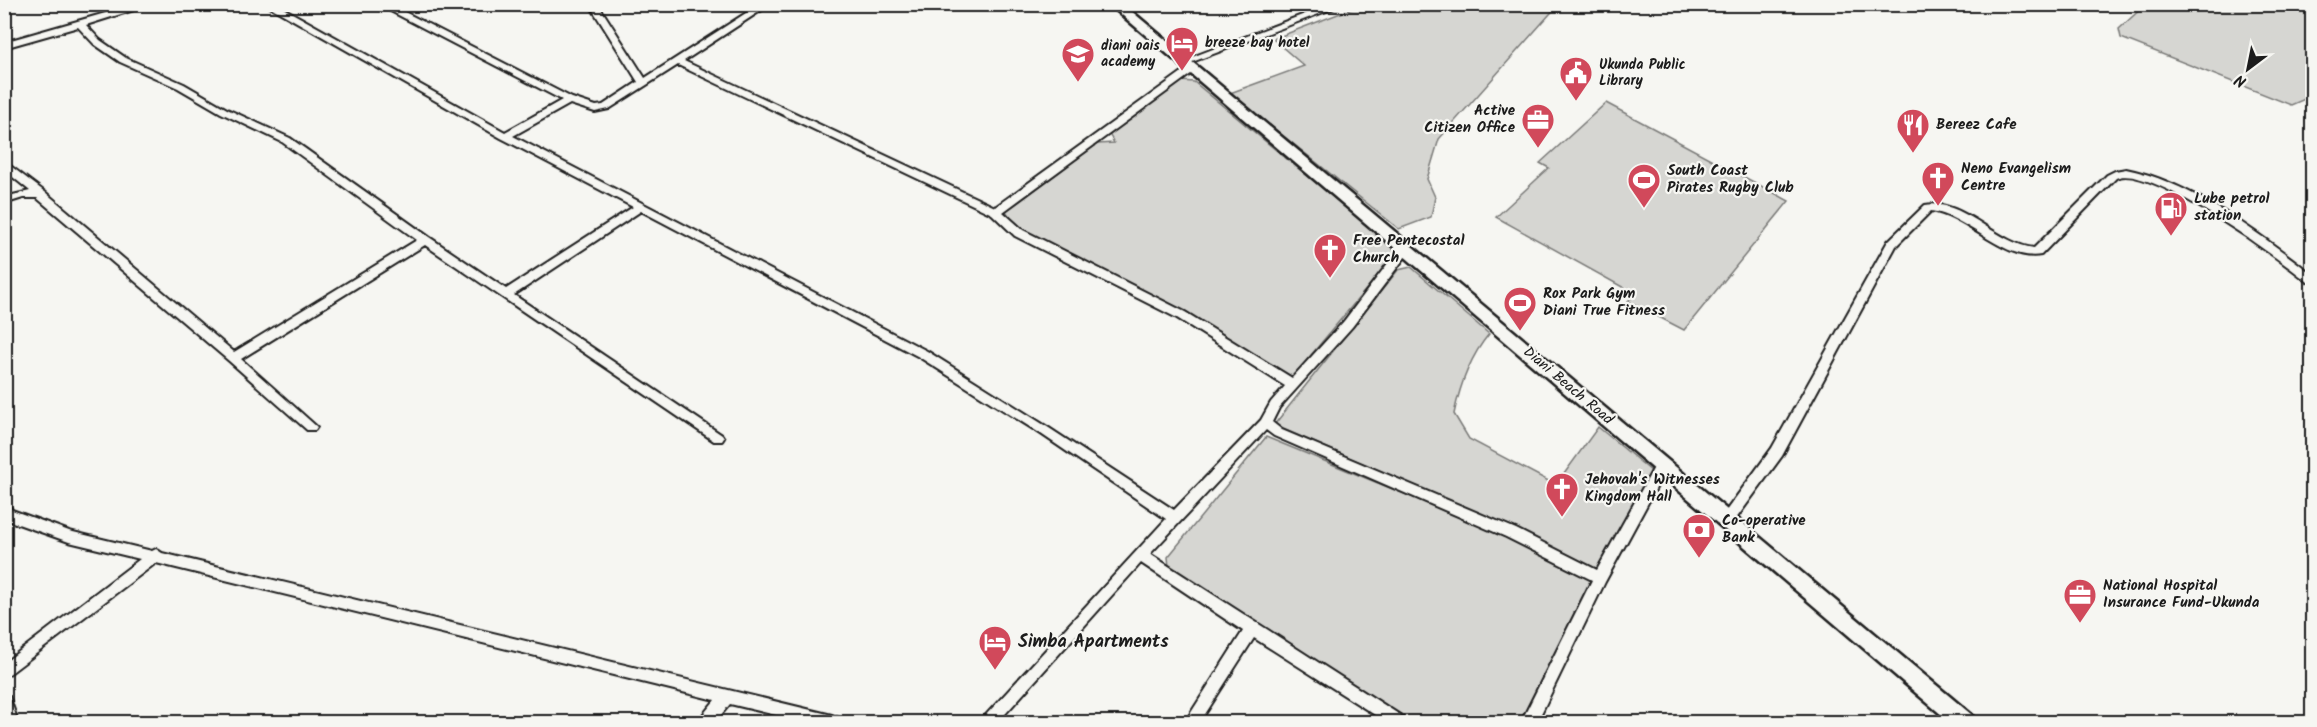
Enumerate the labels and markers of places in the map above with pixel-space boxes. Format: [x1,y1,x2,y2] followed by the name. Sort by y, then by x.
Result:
[1164,25,1200,72] hotel icon: breeze bay hotel
[1205,32,1310,54] place label: breeze bay hotel
[1101,35,1160,73] place label: diani oais academy
[1060,36,1096,83] school or university icon: diani oais academy
[1599,54,1686,92] place label: Ukunda Public Library
[1558,55,1594,102] public building icon: Ukunda Public Library
[1424,99,1516,140] place label: Active Citizen Office
[1520,102,1556,149] office icon: Active Citizen Office
[1895,107,1931,154] restaurant icon: Bereez Cafe
[1936,113,2017,137] place label: Bereez Cafe
[1961,157,2071,198] place label: Neno Evangelism Centre
[1667,159,1794,200] place label: South Coast Pirates Rugby Club
[1920,160,1956,207] church icon: Neno Evangelism Centre
[1626,162,1662,209] sports icon: South Coast Pirates Rugby Club
[2194,187,2270,228] place label: Lube petrol station
[2153,190,2189,237] fuel station icon: Lube petrol station
[1353,229,1465,270] place label: Free Pentecostal Church
[1312,232,1348,279] church icon: Free Pentecostal Church
[1543,282,1665,323] place label: Rox Park Gym Diani True Fitness
[1502,285,1538,332] sports icon: Rox Park Gym Diani True Fitness
[1585,468,1720,509] place label: Jehovah's Witnesses Kingdom Hall
[1544,471,1580,518] church icon: Jehovah's Witnesses Kingdom Hall
[1722,509,1806,550] place label: Co-operative Bank
[1681,512,1717,559] bank icon: Co-operative Bank
[2103,574,2260,615] place label: National Hospital Insurance Fund-Ukunda
[2062,577,2098,624] office icon: National Hospital Insurance Fund-Ukunda
[977,624,1013,671] hotel icon: Simba Apartments
[1018,628,1169,657] place label: Simba Apartments

